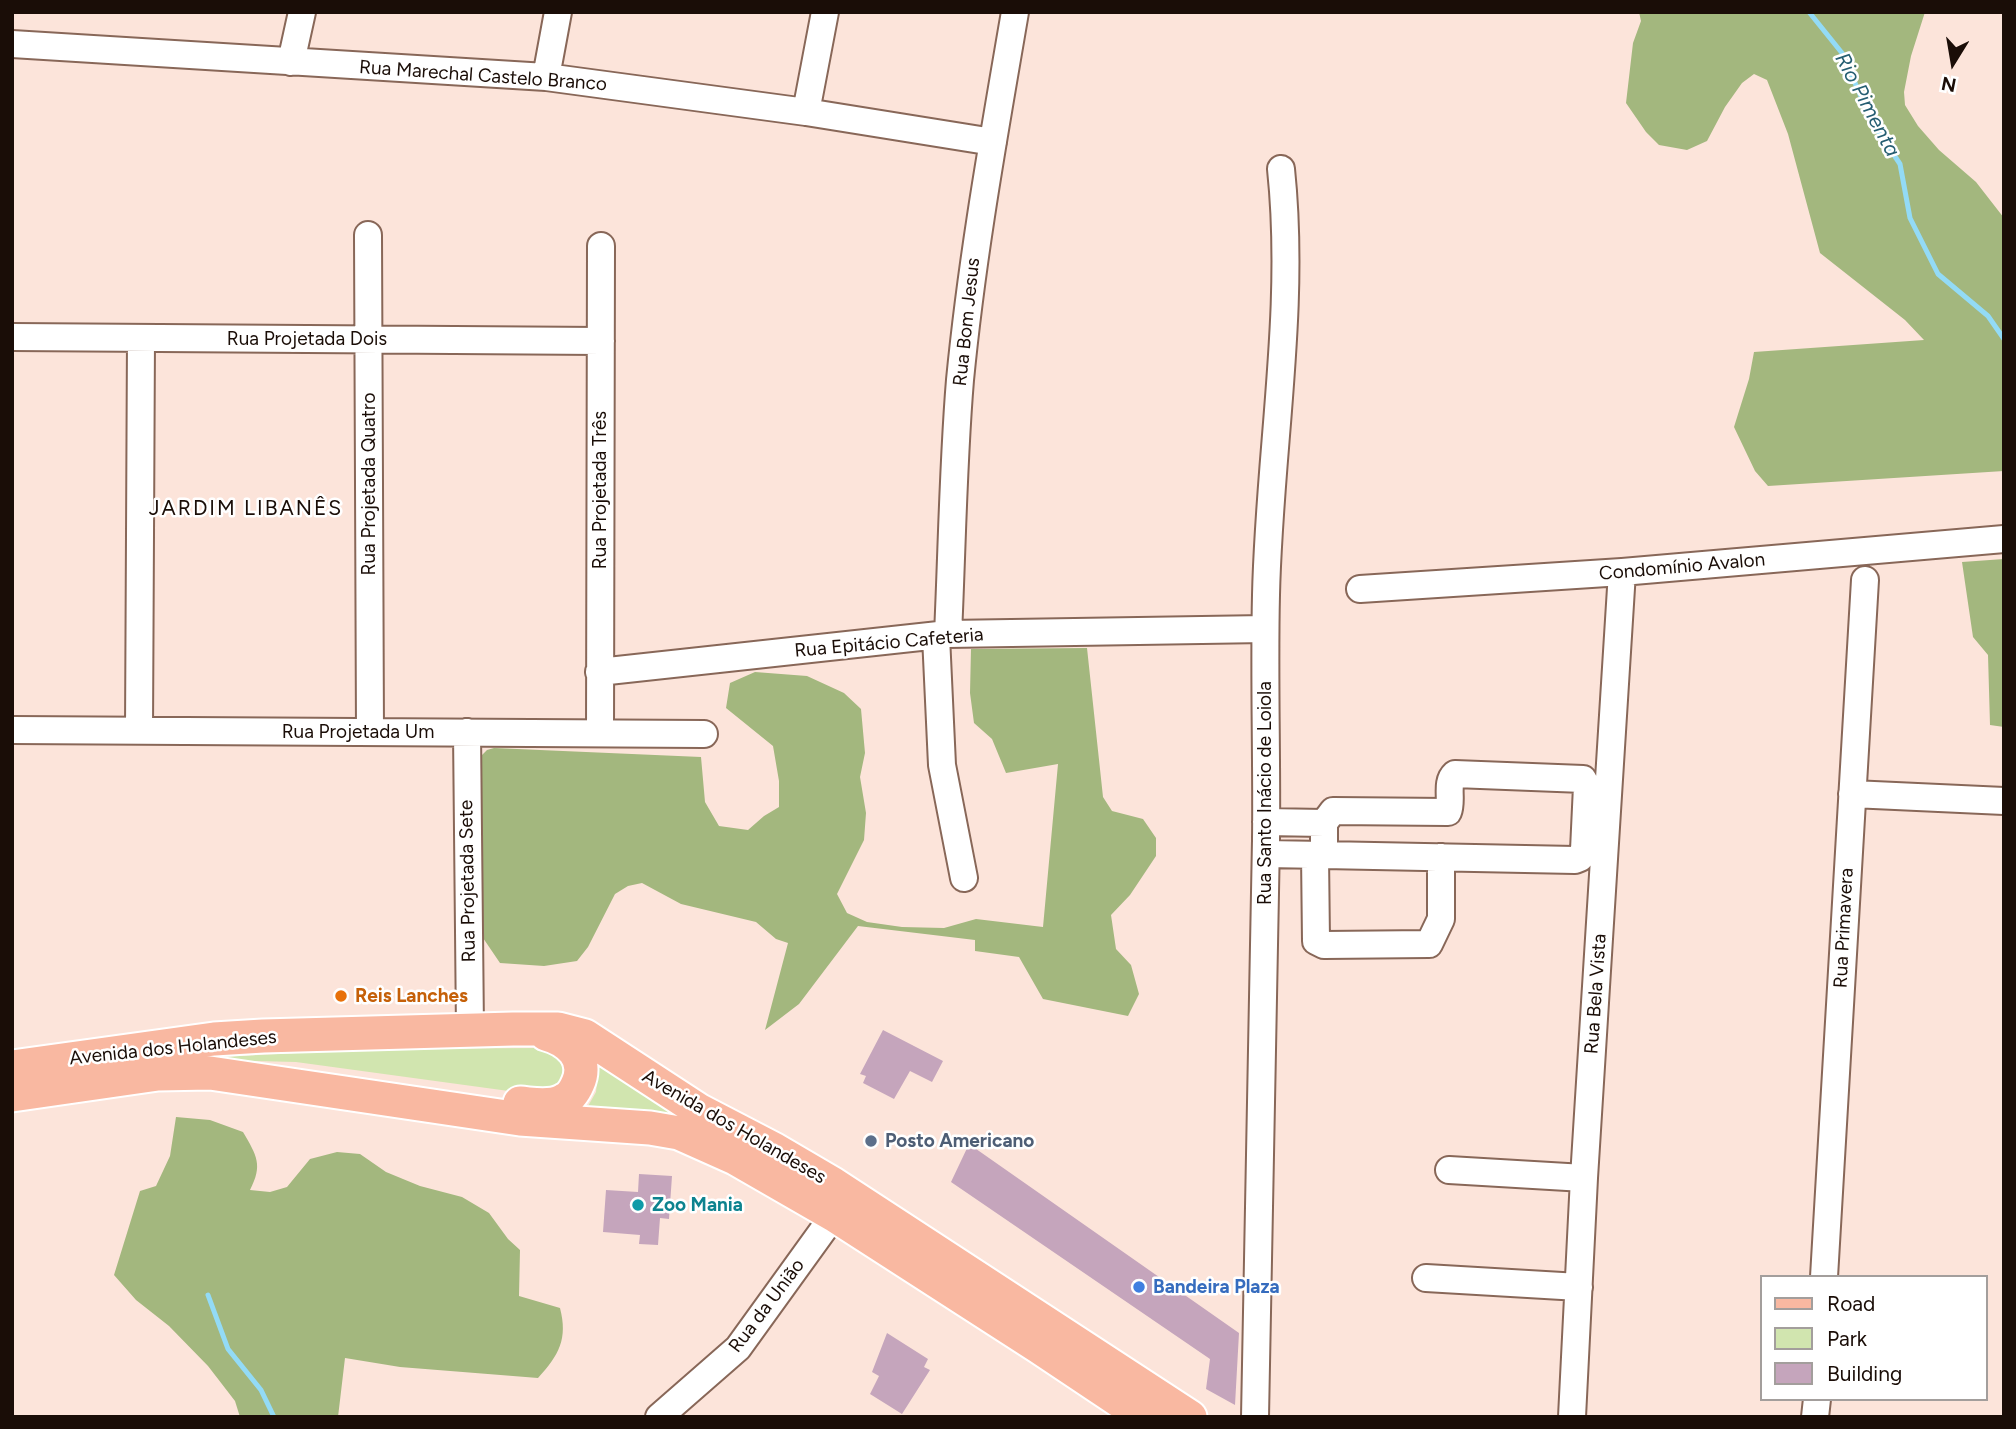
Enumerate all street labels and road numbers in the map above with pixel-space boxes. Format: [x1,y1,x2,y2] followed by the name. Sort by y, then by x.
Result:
[358,56,608,96] street label: Rua Marechal Castelo Branco
[949,257,985,387] street label: Rua Bom Jesus
[227,328,387,350] street label: Rua Projetada Dois
[358,393,380,575] street label: Rua Projetada Quatro
[589,411,611,569] street label: Rua Projetada Três
[1598,548,1766,586] street label: Condomínio Avalon
[794,623,984,663] street label: Rua Epitácio Cafeteria
[1254,681,1276,905] street label: Rua Santo Inácio de Loiola
[282,721,434,743] street label: Rua Projetada Um
[455,800,481,962] street label: Rua Projetada Sete
[1829,867,1859,989] street label: Rua Primavera
[1580,933,1612,1055] street label: Rua Bela Vista
[68,1026,278,1070] street label: Avenida dos Holandeses
[638,1065,830,1189] street label: Avenida dos Holandeses
[724,1255,810,1357] street label: Rua da União

